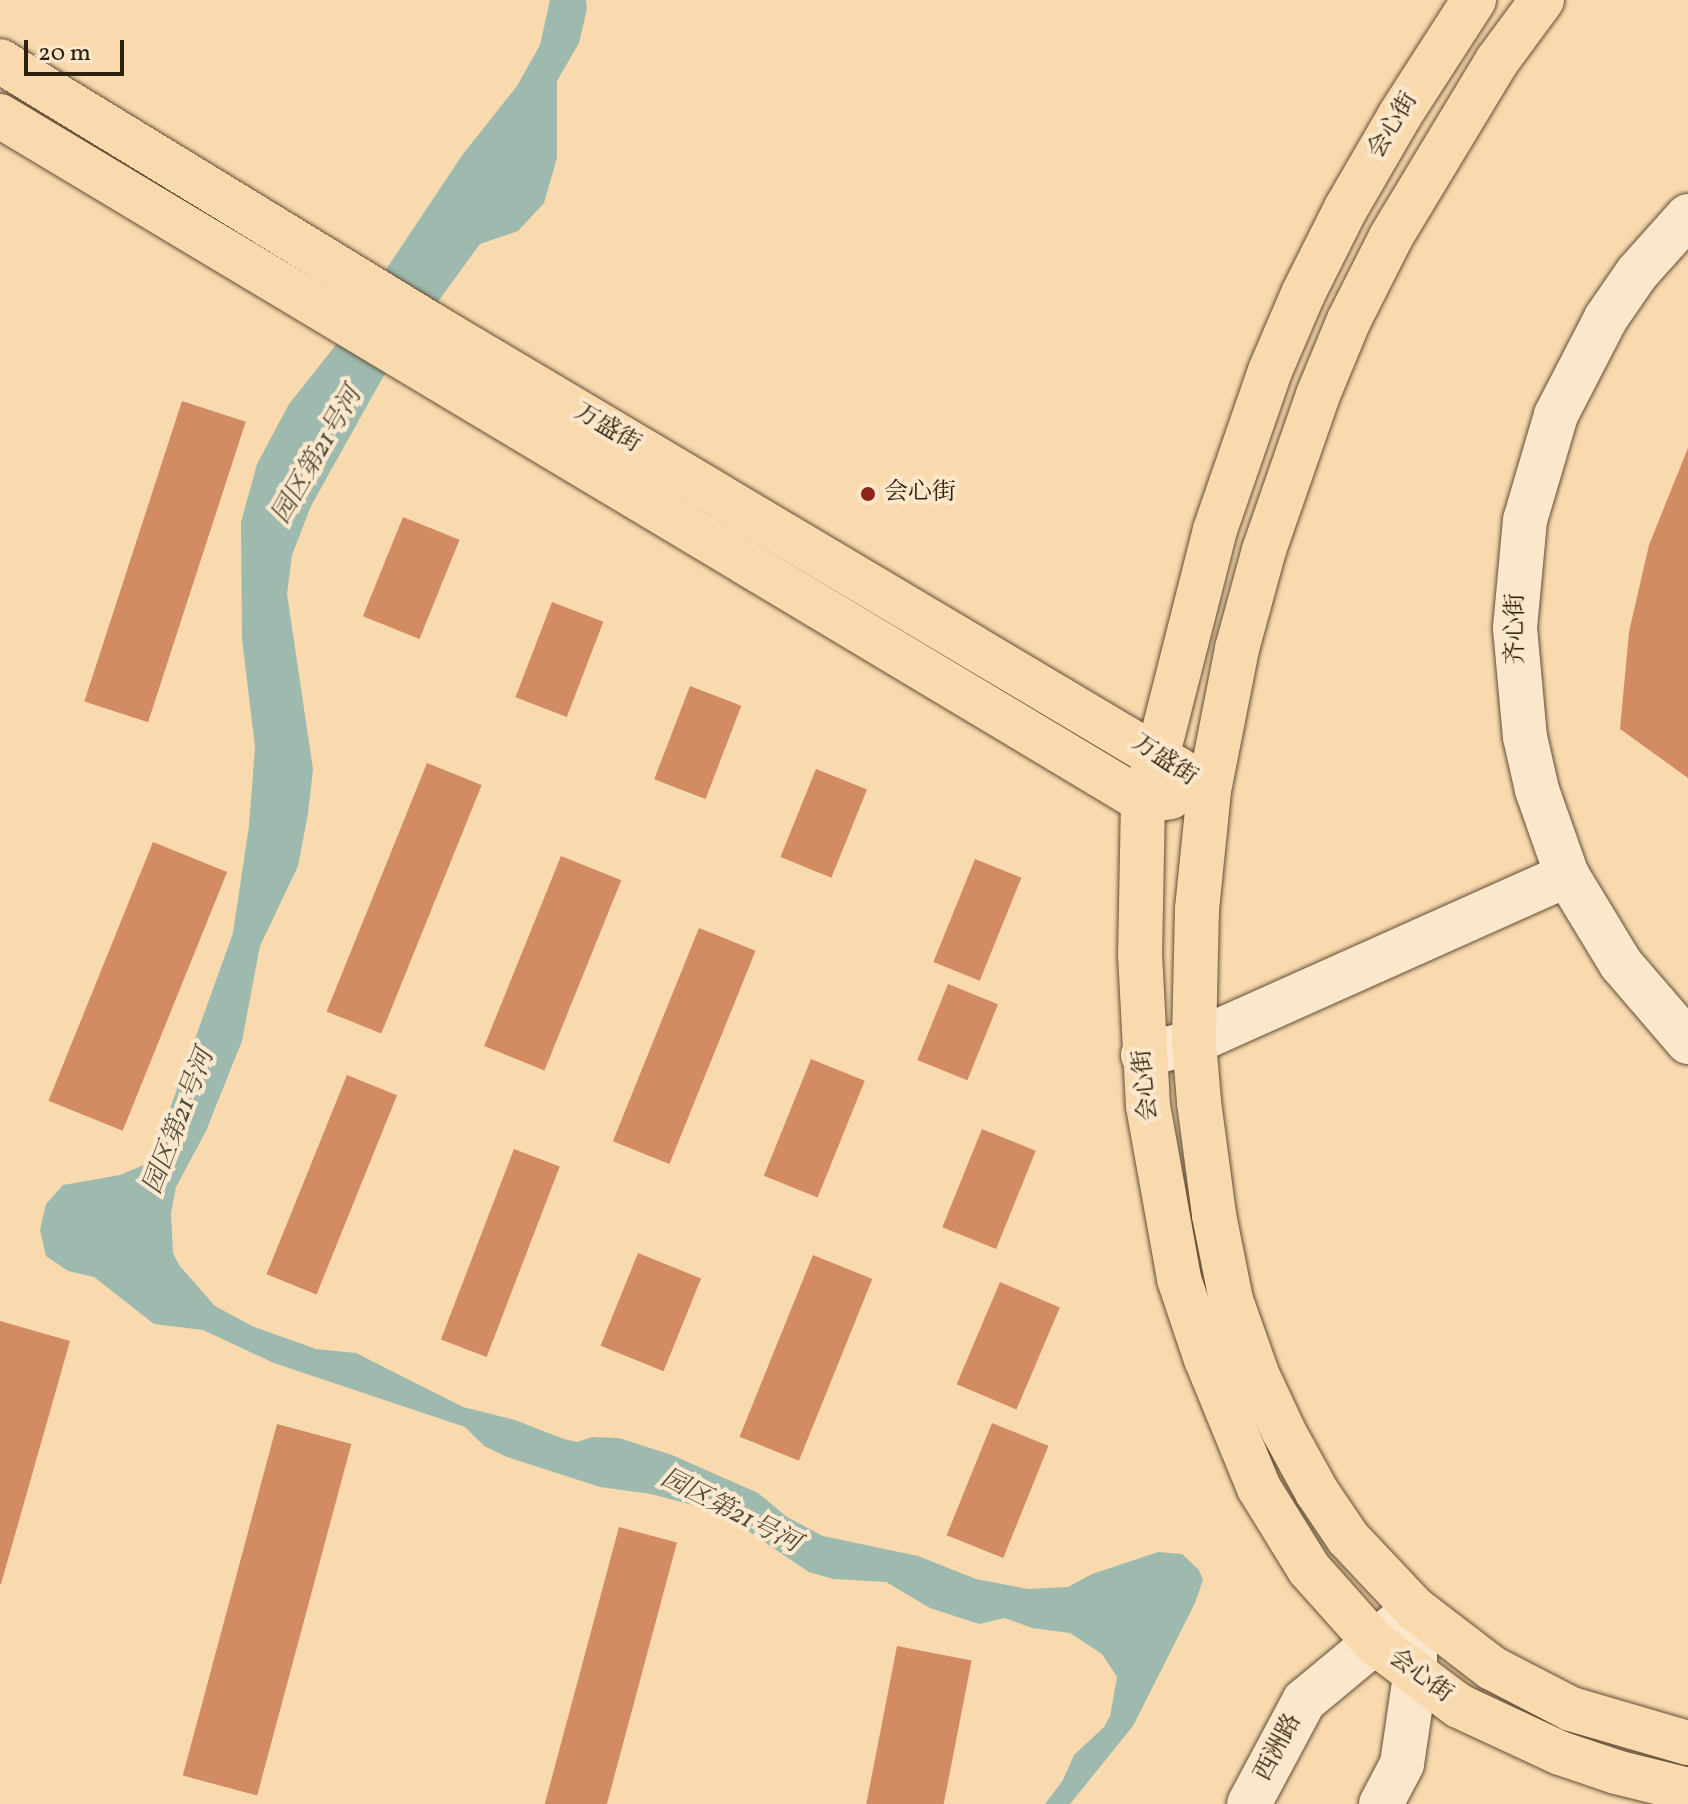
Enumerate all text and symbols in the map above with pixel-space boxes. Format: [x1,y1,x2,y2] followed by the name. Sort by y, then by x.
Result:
[28,24,128,74] scale bar
[38,37,91,71] text: 20 m
[1363,88,1425,164] street label: 会心街
[266,382,370,530] water label: 园区第21号河
[569,398,645,460] street label: 万盛街
[884,480,956,508] place label: 会心街
[859,485,877,503] marker: 会心街
[1503,593,1531,665] street label: 齐心街
[1126,729,1202,793] street label: 万盛街
[138,1045,222,1199] water label: 园区第21号河
[1129,1048,1165,1122] street label: 会心街
[655,1464,805,1560] water label: 园区第21号河
[1382,1644,1458,1710] street label: 会心街
[1249,1709,1309,1787] street label: 西洲路

